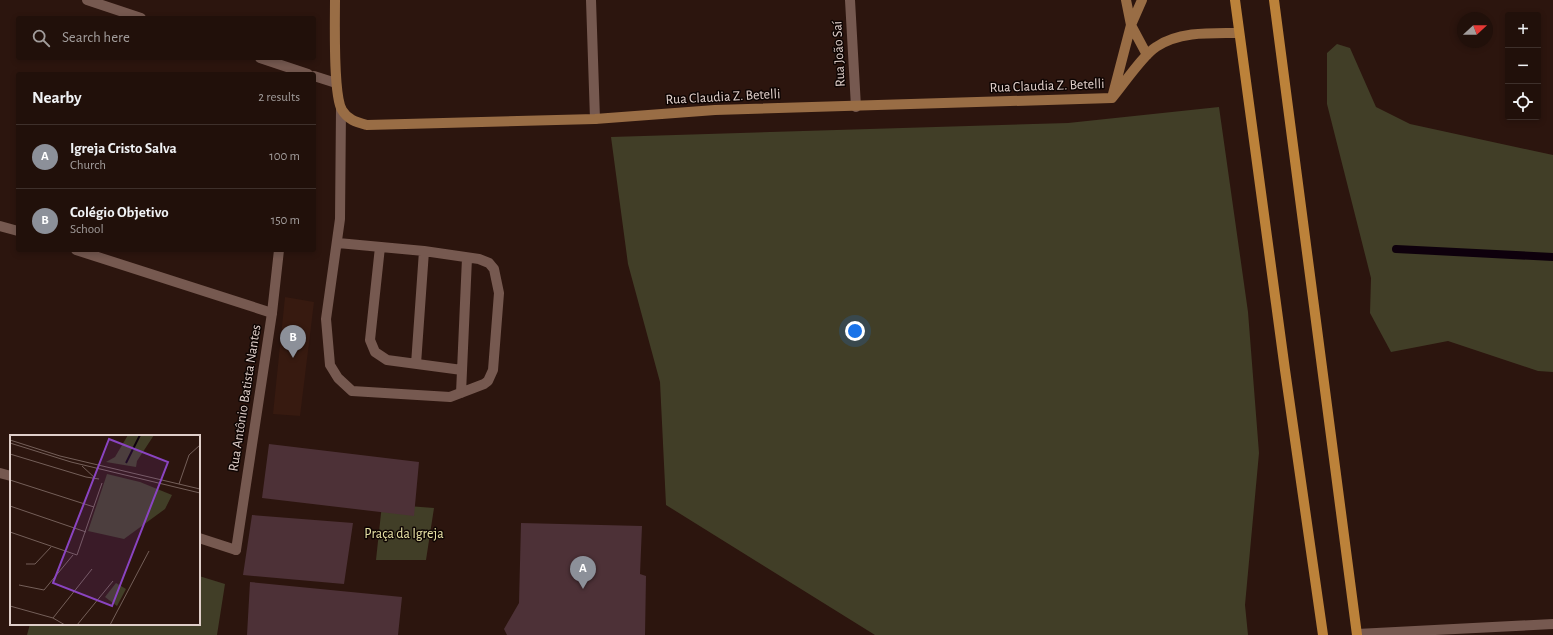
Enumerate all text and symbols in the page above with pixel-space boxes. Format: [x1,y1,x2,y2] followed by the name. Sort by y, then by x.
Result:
[1457,12,1493,48] north arrow
[1505,12,1541,120] map controls
[1505,12,1541,48] button: +
[16,16,316,60] search box
[830,20,848,87] street label: Rua João Saí
[30,27,52,49] icon: search
[62,30,130,45] text: Search here
[1505,48,1541,84] button: −
[989,77,1105,95] street label: Rua Claudia Z. Betelli
[1505,84,1541,120] button: locate
[665,87,781,107] street label: Rua Claudia Z. Betelli
[32,89,82,106] text: Nearby
[258,91,300,104] text: 2 results
[70,141,177,156] text: Igreja Cristo Salva
[41,150,49,163] text: A
[269,150,300,163] text: 100 m
[70,159,106,172] text: Church
[70,205,169,220] text: Colégio Objetivo
[41,214,49,227] text: B
[271,214,300,227] text: 150 m
[70,223,104,236] text: School
[845,321,865,341] your location
[226,324,264,472] street label: Rua Antônio Batista Nantes
[280,325,306,358] pin: B
[10,435,200,625] inset map
[364,527,444,541] park label: Praça da Igreja
[570,556,596,589] pin: A

